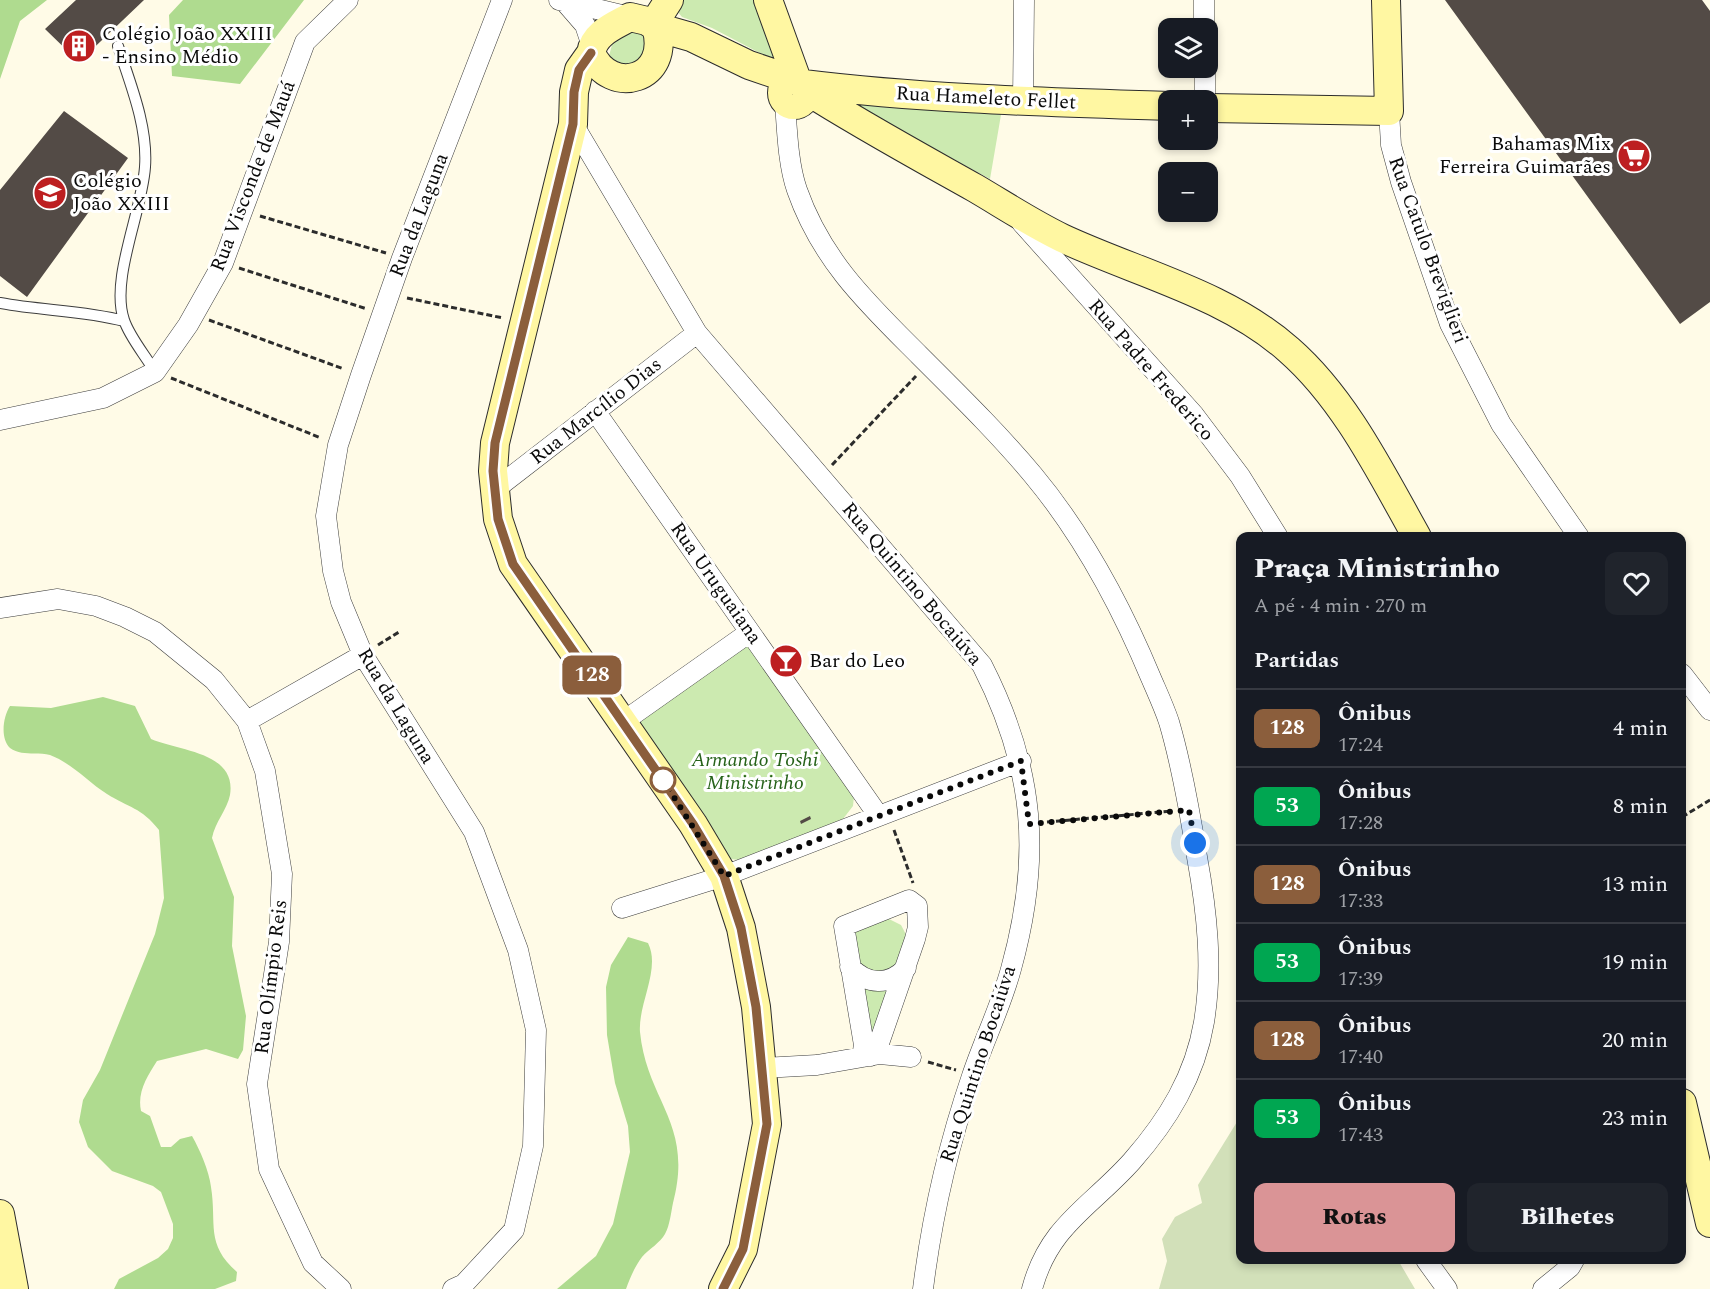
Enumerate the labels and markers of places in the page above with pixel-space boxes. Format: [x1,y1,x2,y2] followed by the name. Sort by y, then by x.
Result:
[102,19,273,72] place label: Colégio João XXIII - Ensino Médio
[61,28,97,64] building icon: Colégio João XXIII - Ensino Médio
[1439,129,1611,182] place label: Bahamas Mix Ferreira Guimarães
[1616,138,1652,174] supermarket icon: Bahamas Mix Ferreira Guimarães
[73,166,170,219] place label: Colégio João XXIII
[32,175,68,211] school or university icon: Colégio João XXIII
[768,643,804,679] bar icon: Bar do Leo
[809,646,905,676] place label: Bar do Leo
[650,767,676,793] unlabelled marker

